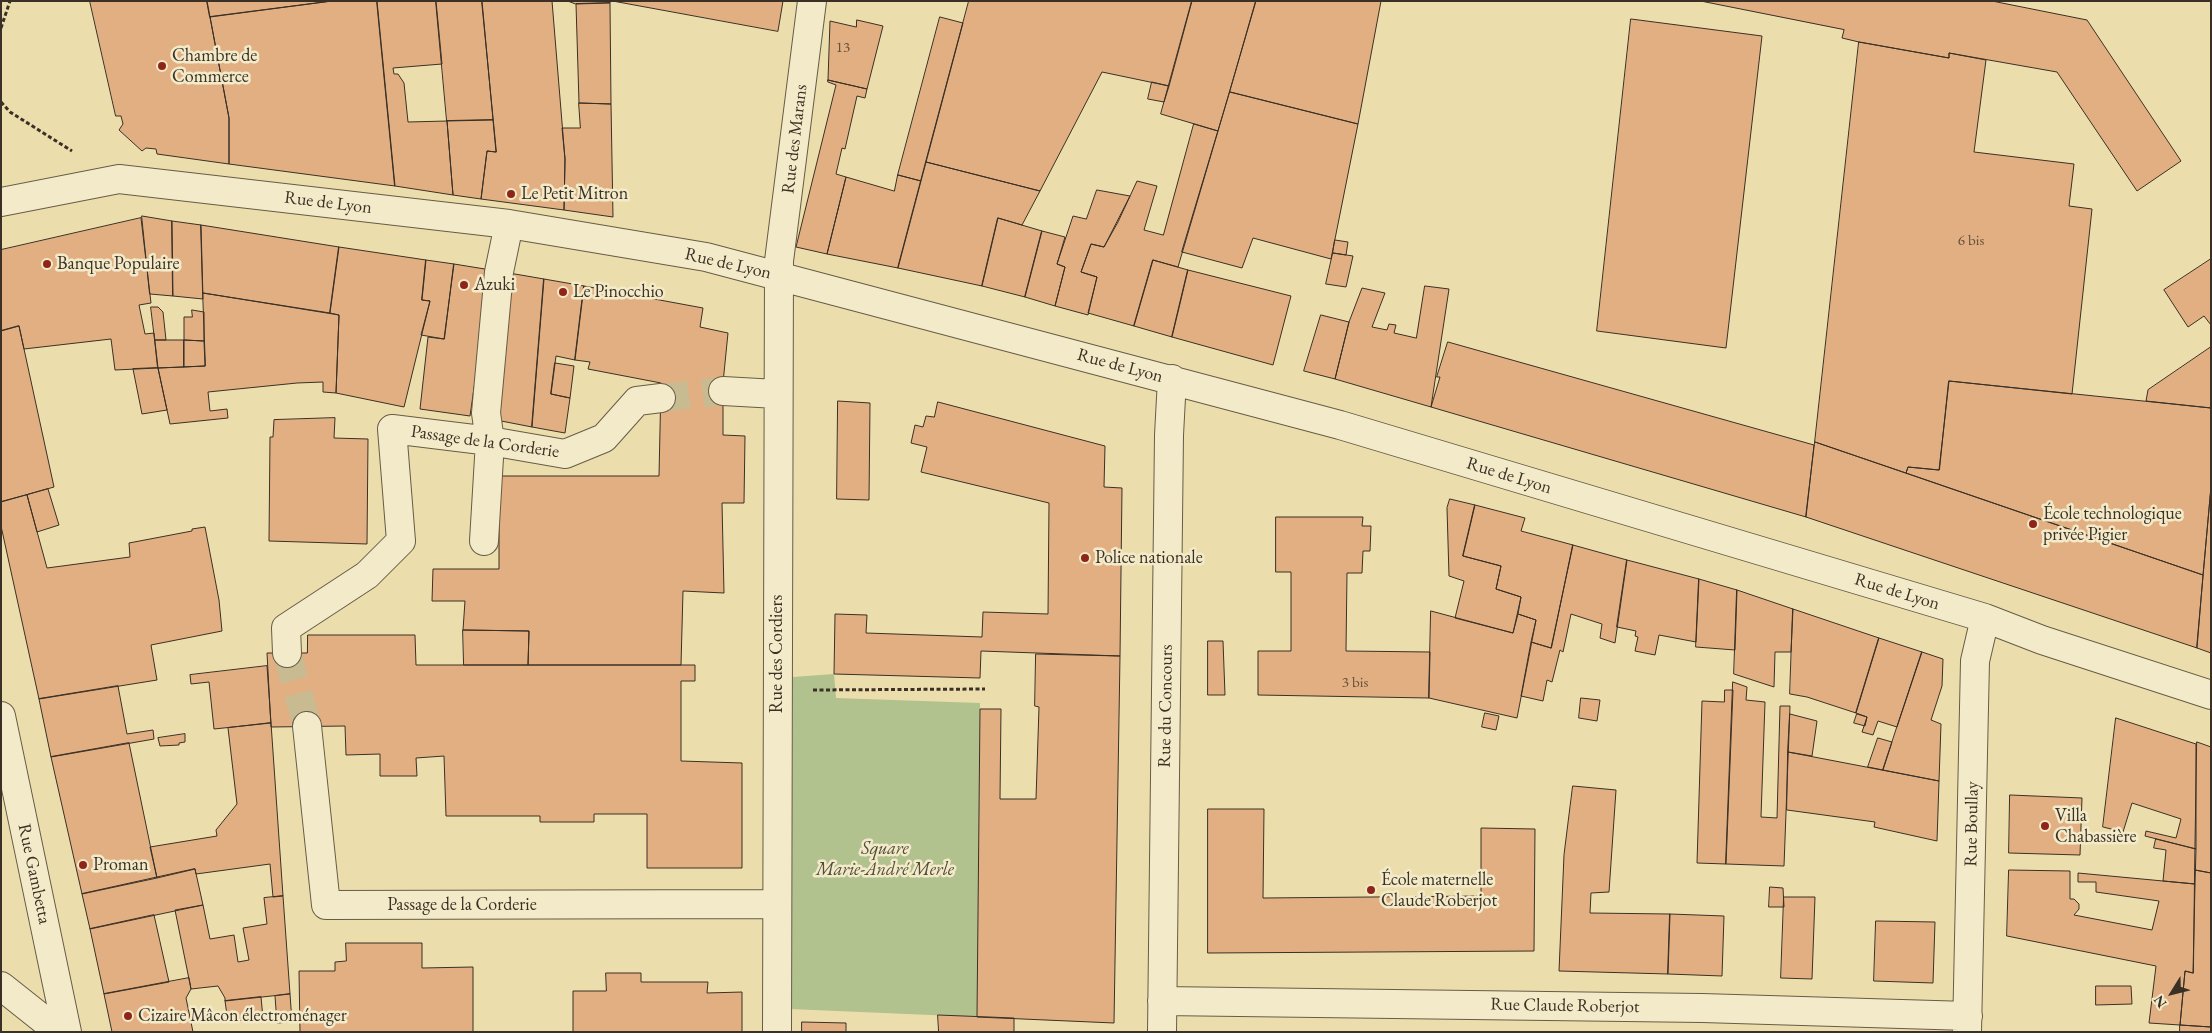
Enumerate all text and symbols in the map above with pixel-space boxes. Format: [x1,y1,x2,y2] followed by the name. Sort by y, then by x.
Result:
[836,39,850,57] house number: 13
[172,45,257,88] place label: Chambre de Commerce
[156,60,168,72] marker: Chambre de Commerce
[778,83,812,195] street label: Rue des Marans
[521,183,628,205] place label: Le Petit Mitron
[283,187,373,219] street label: Rue de Lyon
[505,188,517,200] marker: Le Petit Mitron
[1958,232,1984,250] house number: 6 bis
[683,244,773,284] street label: Rue de Lyon
[57,253,179,275] place label: Banque Populaire
[41,258,53,270] marker: Banque Populaire
[474,274,515,296] place label: Azuki
[458,279,470,291] marker: Azuki
[573,281,664,303] place label: Le Pinocchio
[557,286,569,298] marker: Le Pinocchio
[1075,344,1165,388] street label: Rue de Lyon
[409,421,561,463] street label: Passage de la Corderie
[1464,453,1554,499] street label: Rue de Lyon
[2043,503,2182,546] place label: École technologique privée Pigier
[2027,518,2039,530] marker: École technologique privée Pigier
[1095,547,1203,569] place label: Police nationale
[1079,552,1091,564] marker: Police nationale
[1852,569,1942,615] street label: Rue de Lyon
[766,595,788,713] street label: Rue des Cordiers
[1154,644,1178,768] street label: Rue du Concours
[1342,674,1368,692] house number: 3 bis
[1960,781,1984,867] street label: Rue Boullay
[2055,805,2136,848] place label: Villa Chabassière
[2039,820,2051,832] marker: Villa Chabassière
[13,822,55,926] street label: Rue Gambetta
[816,838,954,881] park label: Square Marie-André Merle
[93,854,149,876] place label: Proman
[77,859,89,871] marker: Proman
[1381,869,1497,912] place label: École maternelle Claude Roberjot
[1365,884,1377,896] marker: École maternelle Claude Roberjot
[387,894,537,916] street label: Passage de la Corderie
[2147,968,2197,1018] north arrow
[2149,992,2170,1012] text: N
[1490,994,1640,1018] street label: Rue Claude Roberjot
[138,1005,347,1027] place label: Cizaire Mâcon électroménager
[122,1010,134,1022] marker: Cizaire Mâcon électroménager

